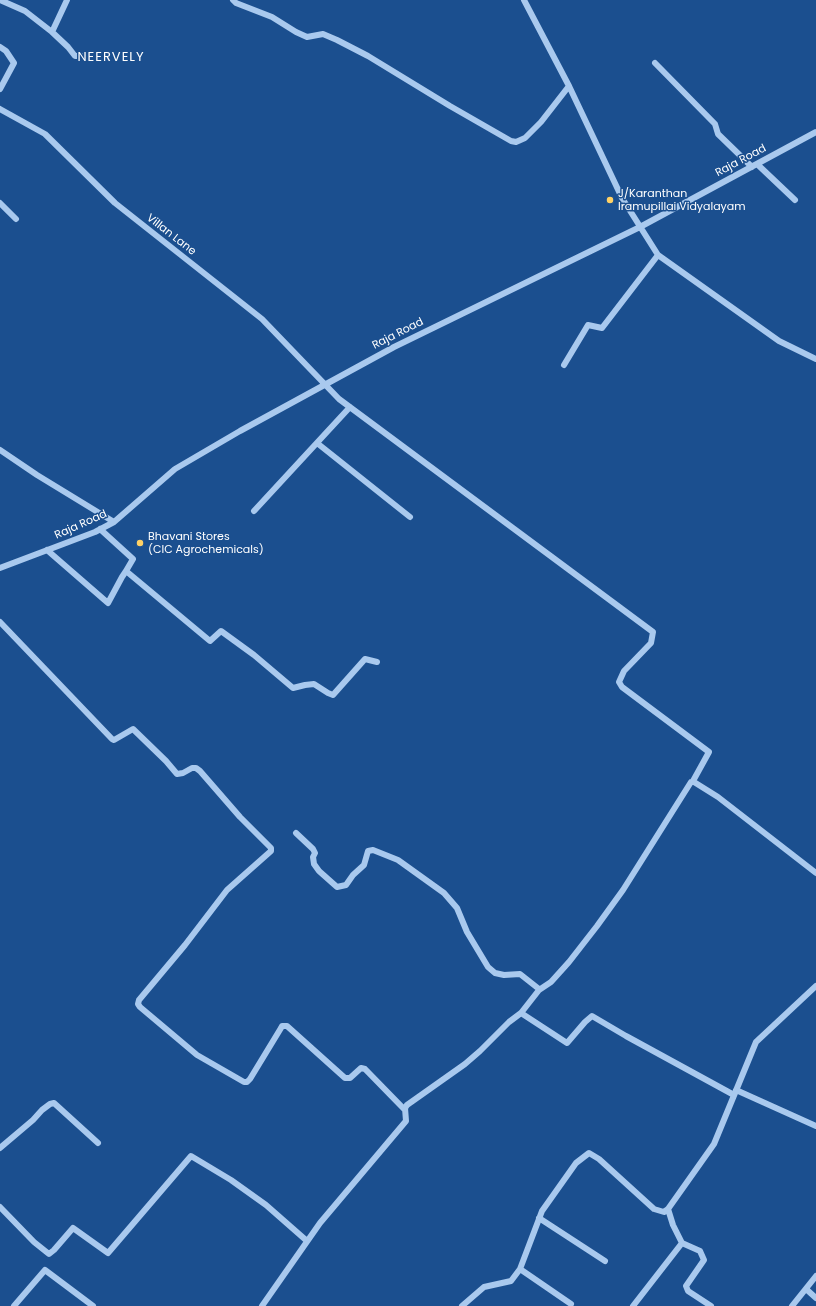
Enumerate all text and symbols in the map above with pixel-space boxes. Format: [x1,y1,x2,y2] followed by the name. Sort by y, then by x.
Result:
[77,50,145,66] district label: NEERVELY
[713,142,769,180] street label: Raja Road
[618,187,746,213] place label: J/Karanthan Iramupillai Vidyalayam
[605,195,615,205] marker: J/Karanthan Iramupillai Vidyalayam
[144,212,198,258] street label: Villan Lane
[370,315,426,353] street label: Raja Road
[53,508,109,542] street label: Raja Road
[148,530,264,556] place label: Bhavani Stores (CIC Agrochemicals)
[135,538,145,548] marker: Bhavani Stores (CIC Agrochemicals)

